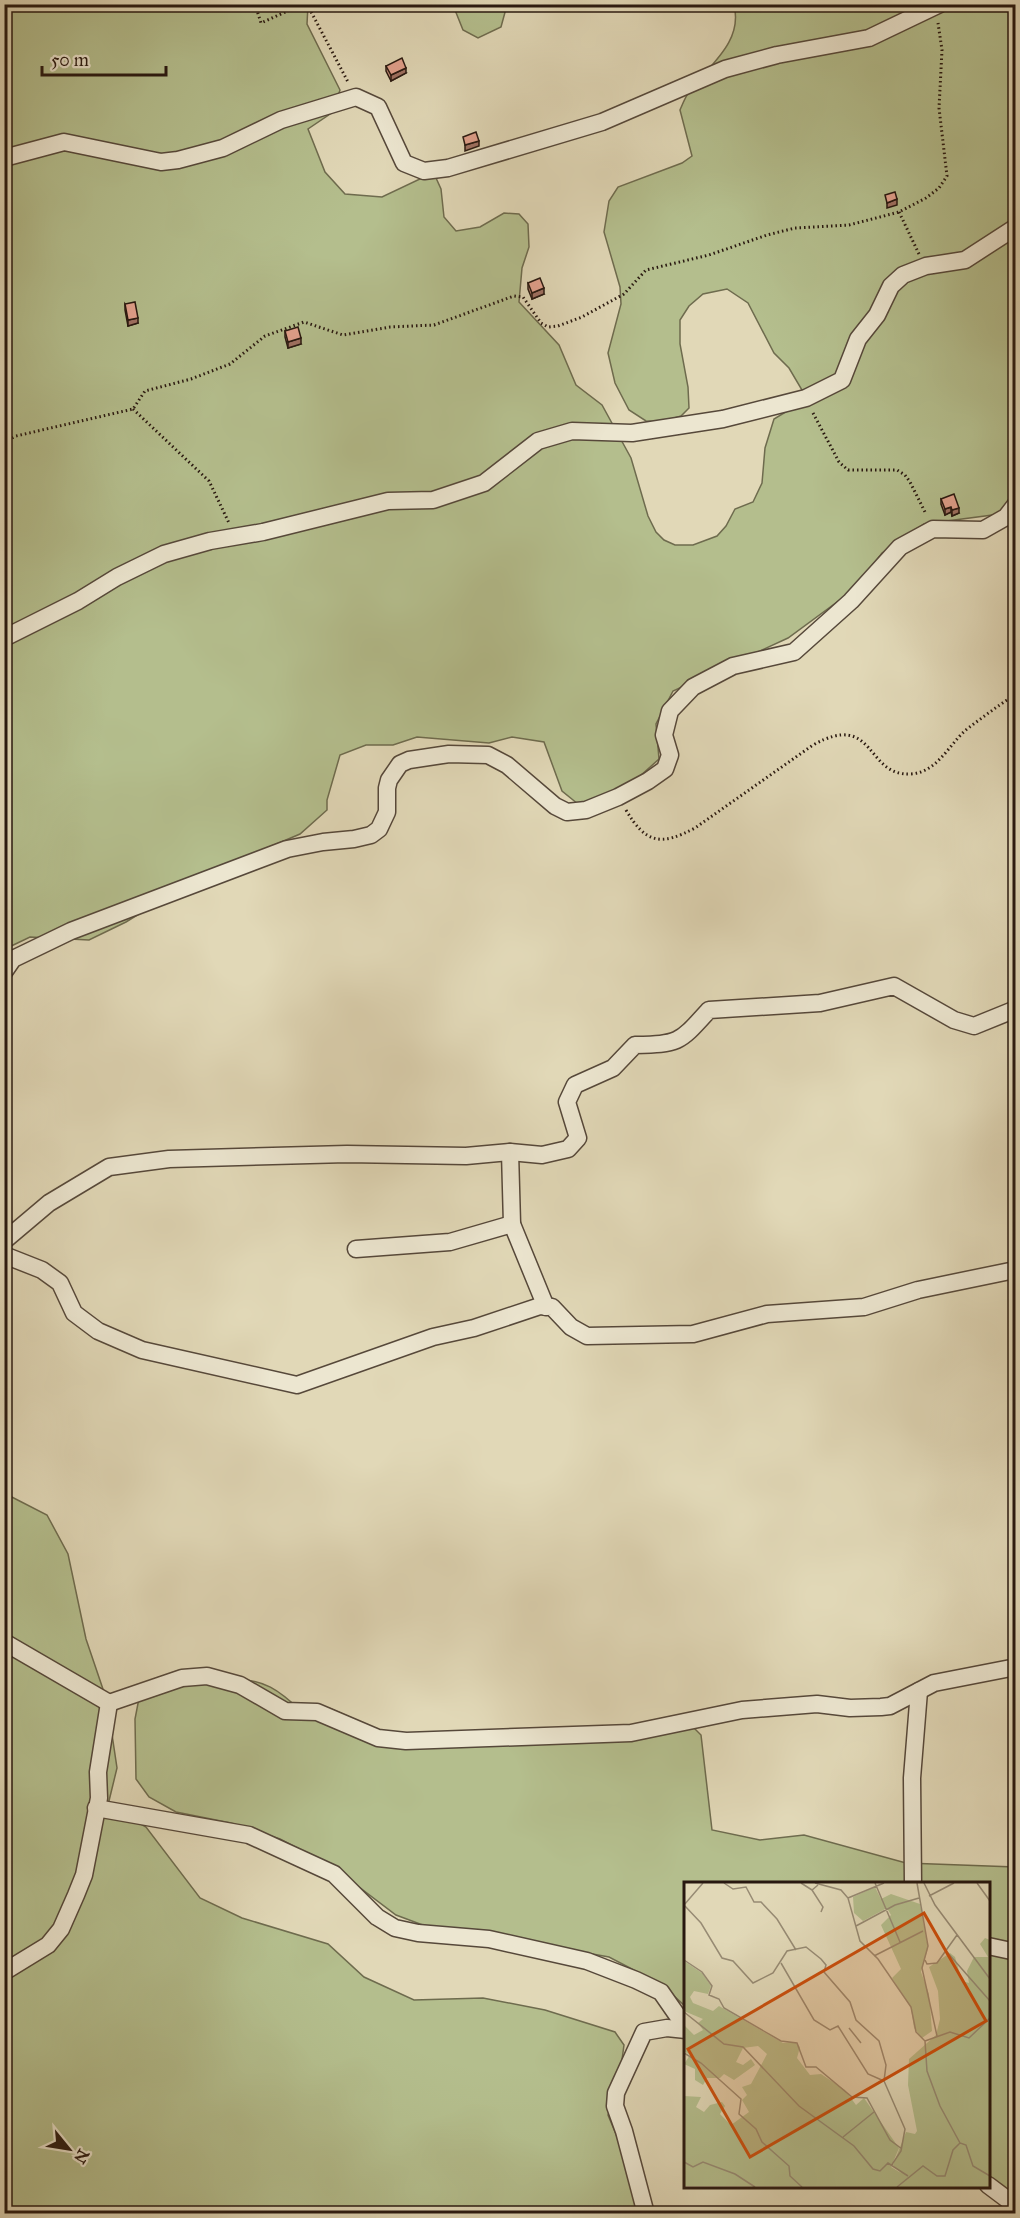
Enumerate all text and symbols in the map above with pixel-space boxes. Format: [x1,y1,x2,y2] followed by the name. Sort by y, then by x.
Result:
[42,39,166,77] scale bar
[51,49,89,71] text: 50 m
[684,1882,990,2188] inset map
[39,2119,99,2179] north arrow
[70,2146,93,2167] text: N

